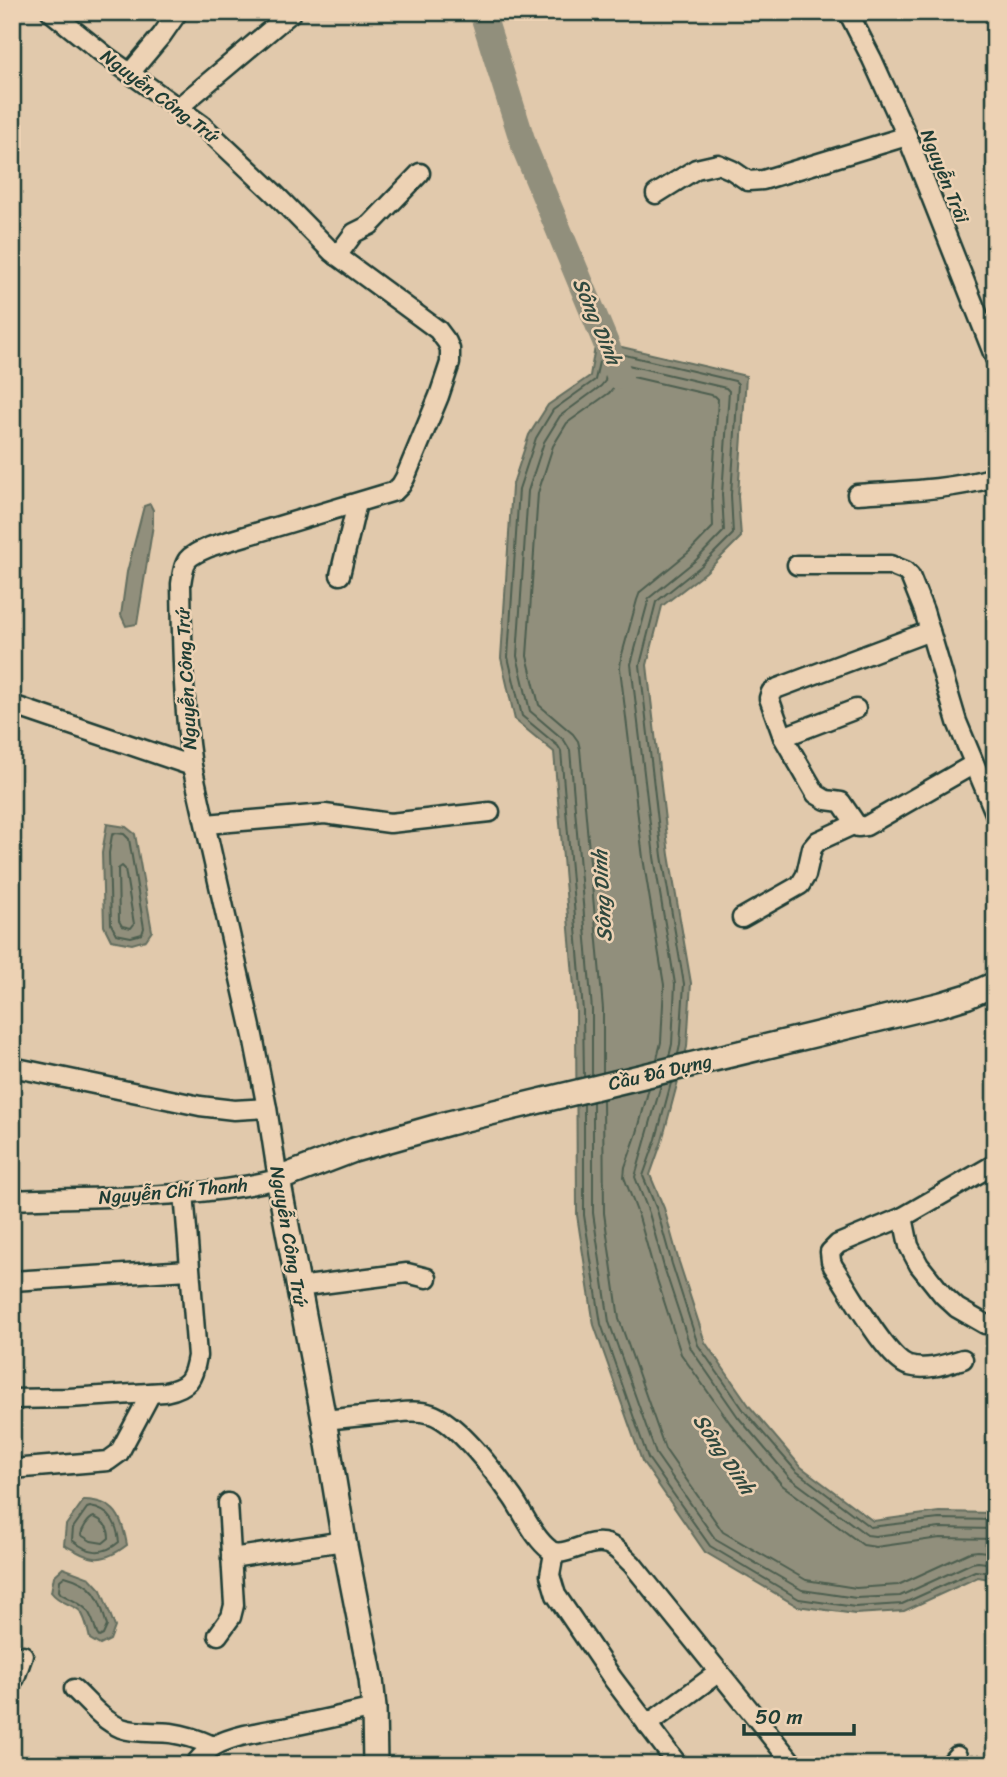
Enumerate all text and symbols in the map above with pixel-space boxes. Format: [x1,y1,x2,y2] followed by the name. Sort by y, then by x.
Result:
[93,40,228,153] street label: Nguyễn Công Trứ
[911,124,979,229] street label: Nguyễn Trãi
[562,271,633,373] water label: Sông Dinh
[166,606,206,751] street label: Nguyễn Công Trứ
[581,847,623,943] water label: Sông Dinh
[605,1044,715,1100] street label: Cầu Đá Dựng
[260,1163,318,1310] street label: Nguyễn Công Trứ
[97,1168,249,1214] street label: Nguyễn Chí Thanh
[683,1405,767,1504] water label: Sông Dinh
[744,1693,855,1737] scale bar
[755,1698,803,1736] text: 50 m

